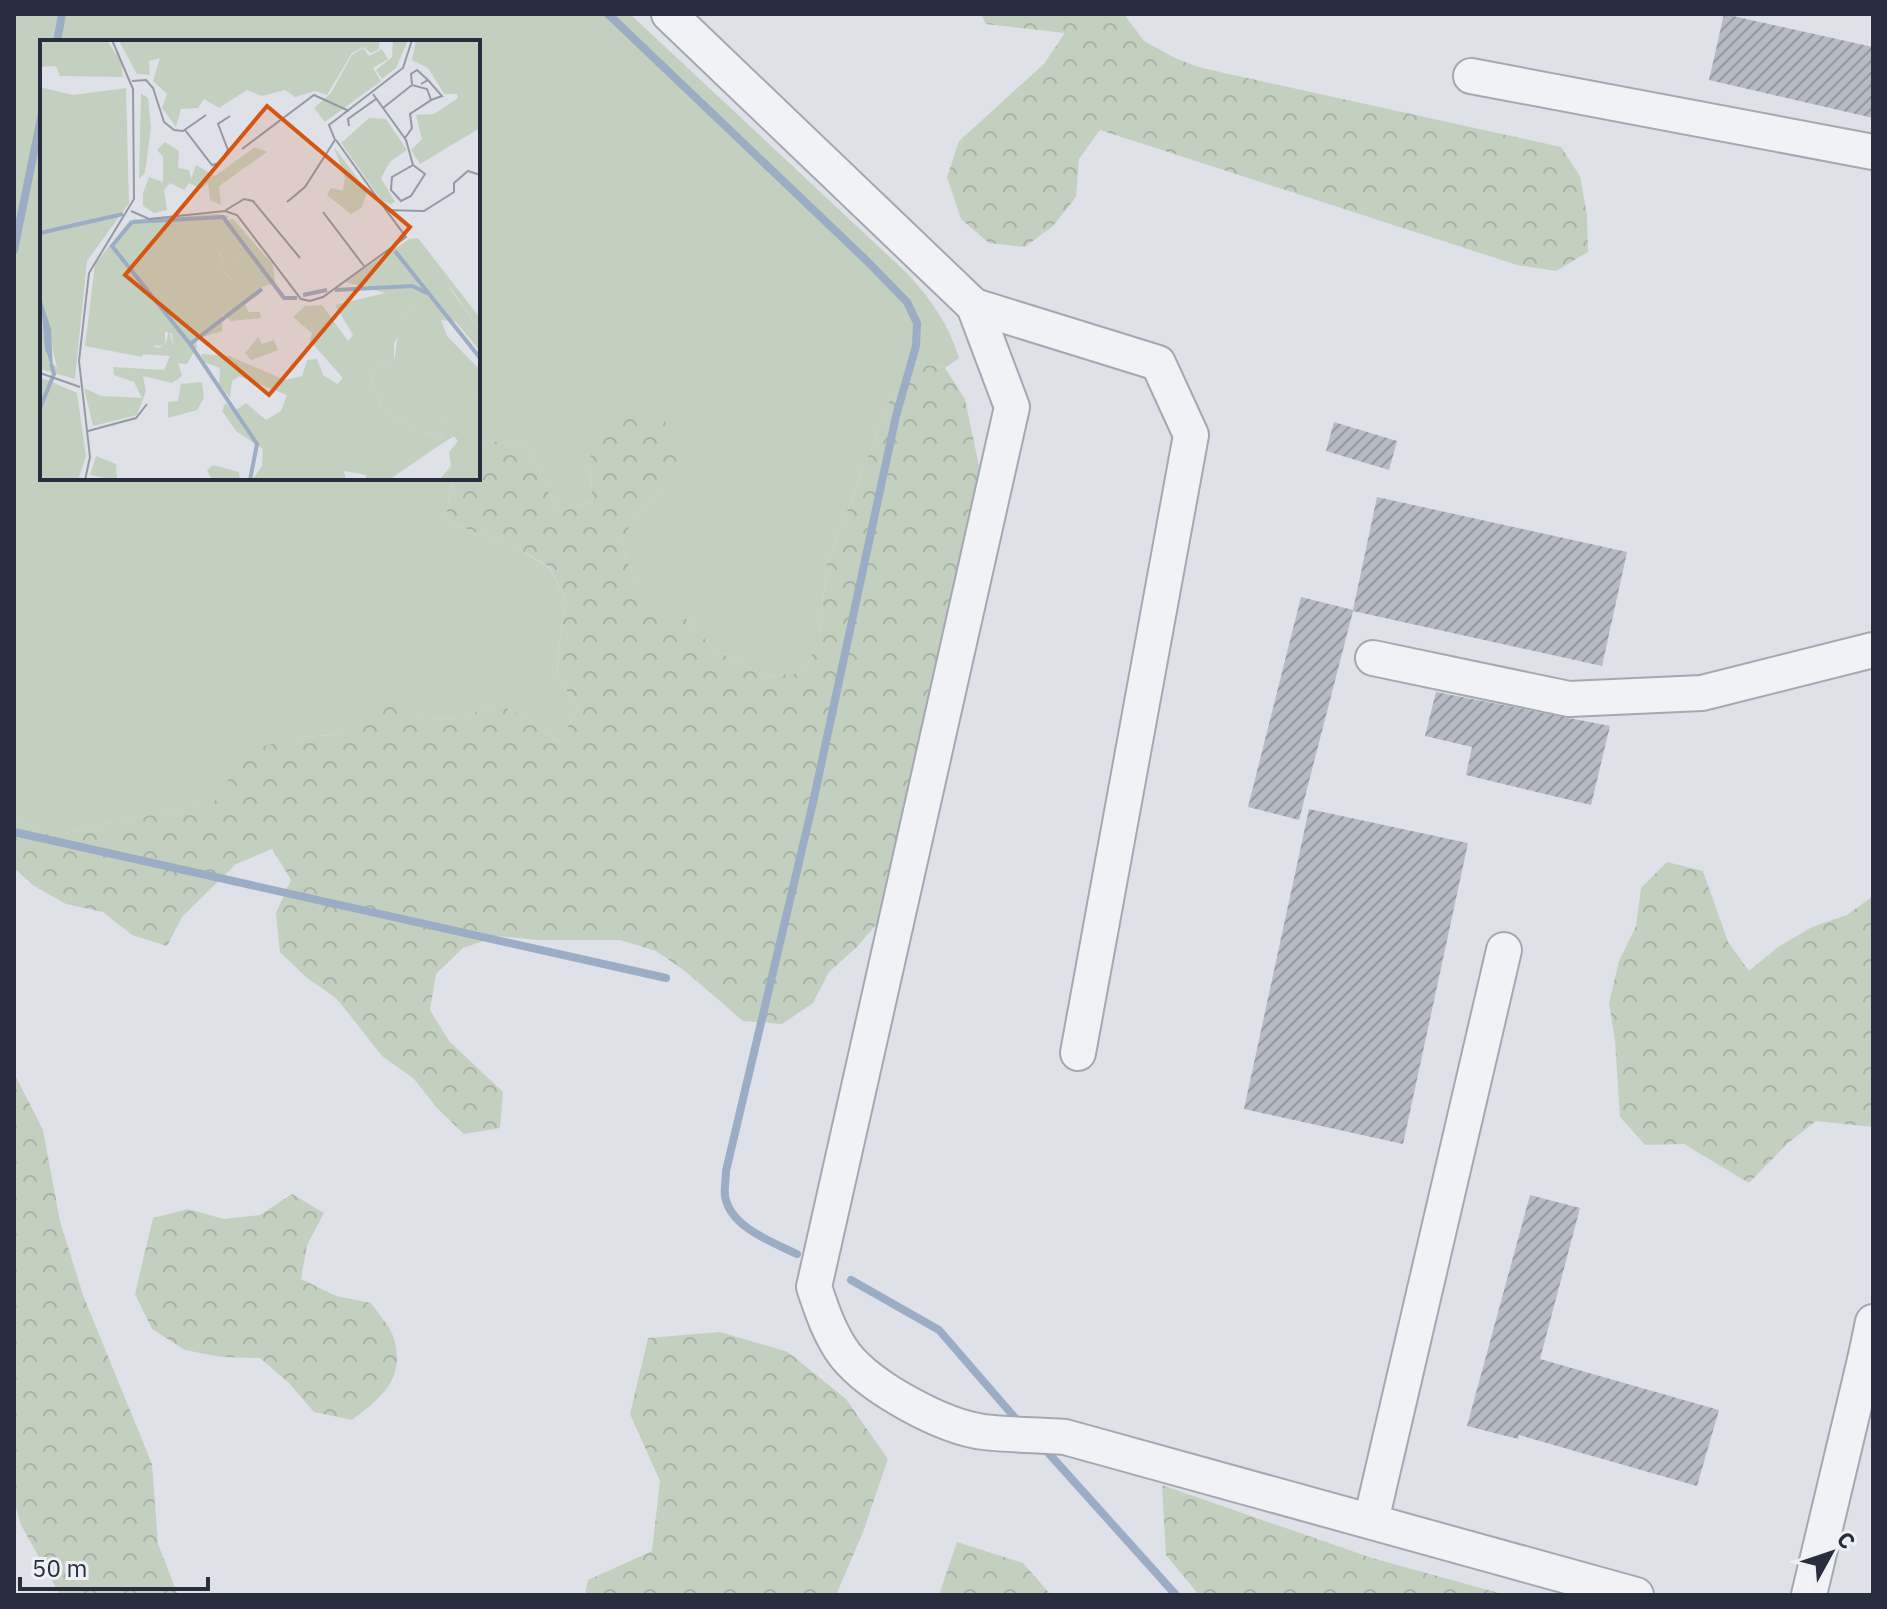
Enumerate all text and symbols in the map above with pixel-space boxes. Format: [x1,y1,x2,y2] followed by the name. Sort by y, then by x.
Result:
[40,40,480,480] inset map
[1791,1513,1871,1593] north arrow
[1831,1525,1862,1555] text: С
[20,1541,208,1591] scale bar
[32,1552,87,1584] text: 50 m

